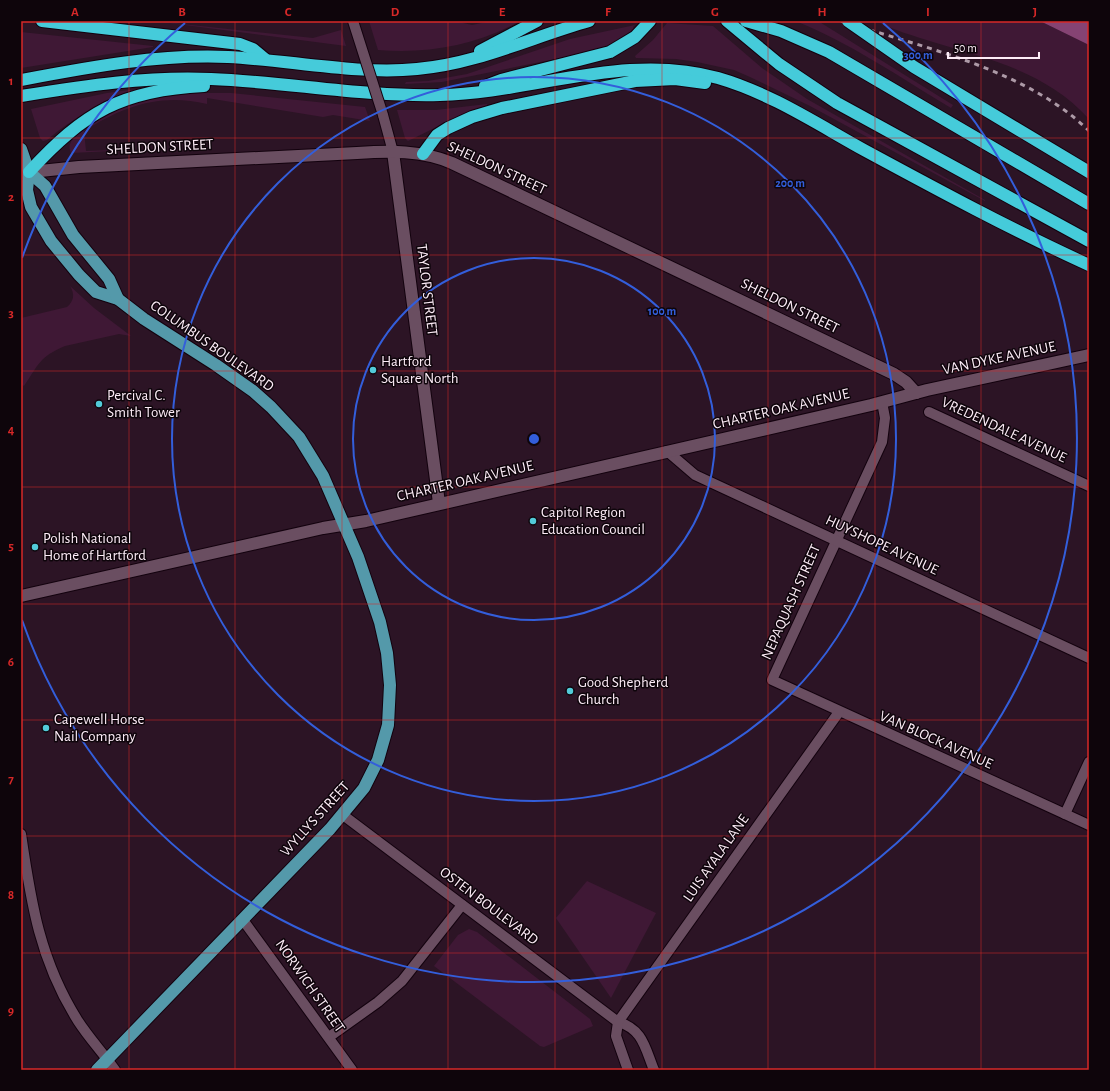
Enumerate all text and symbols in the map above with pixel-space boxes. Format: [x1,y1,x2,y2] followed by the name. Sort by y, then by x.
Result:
[71,6,79,19] text: A
[178,6,186,19] text: B
[285,6,292,19] text: C
[391,6,400,19] text: D
[499,6,506,19] text: E
[605,6,612,19] text: F
[711,6,719,19] text: G
[817,6,827,19] text: H
[926,6,930,19] text: I
[1033,6,1037,19] text: J
[948,34,1039,60] scale bar
[954,42,977,54] text: 50 m
[903,49,933,61] text: 300 m
[9,75,13,88] text: 1
[106,137,214,157] street label: SHELDON STREET
[445,139,549,198] street label: SHELDON STREET
[775,177,805,189] text: 200 m
[8,191,14,204] text: 2
[414,243,440,338] street label: TAYLOR STREET
[739,276,842,336] street label: SHELDON STREET
[147,298,277,394] street label: COLUMBUS BOULEVARD
[648,305,676,317] text: 100 m
[8,307,14,320] text: 3
[941,339,1057,377] street label: VAN DYKE AVENUE
[381,354,459,386] place label: Hartford Square North
[368,365,378,375] marker: Hartford Square North
[711,386,851,432] street label: CHARTER OAK AVENUE
[107,388,180,420] place label: Percival C. Smith Tower
[939,394,1069,466] street label: VREDENDALE AVENUE
[94,399,104,409] marker: Percival C. Smith Tower
[8,424,15,437] text: 4
[527,432,541,446] centre of rings
[395,458,535,504] street label: CHARTER OAK AVENUE
[541,505,645,537] place label: Capitol Region Education Council
[823,512,941,578] street label: HUYSHOPE AVENUE
[528,516,538,526] marker: Capitol Region Education Council
[43,531,146,563] place label: Polish National Home of Hartford
[8,540,14,553] text: 5
[759,541,823,662] street label: NEPAQUASH STREET
[30,542,40,552] marker: Polish National Home of Hartford
[8,656,14,669] text: 6
[578,675,669,707] place label: Good Shepherd Church
[565,686,575,696] marker: Good Shepherd Church
[877,708,995,772] street label: VAN BLOCK AVENUE
[54,712,145,744] place label: Capewell Horse Nail Company
[41,723,51,733] marker: Capewell Horse Nail Company
[8,773,14,786] text: 7
[278,778,353,859] street label: WYLLYS STREET
[680,812,752,904] street label: LUIS AYALA LANE
[437,864,541,948] street label: OSTEN BOULEVARD
[8,889,14,902] text: 8
[272,937,348,1036] street label: NORWICH STREET
[8,1005,14,1018] text: 9

